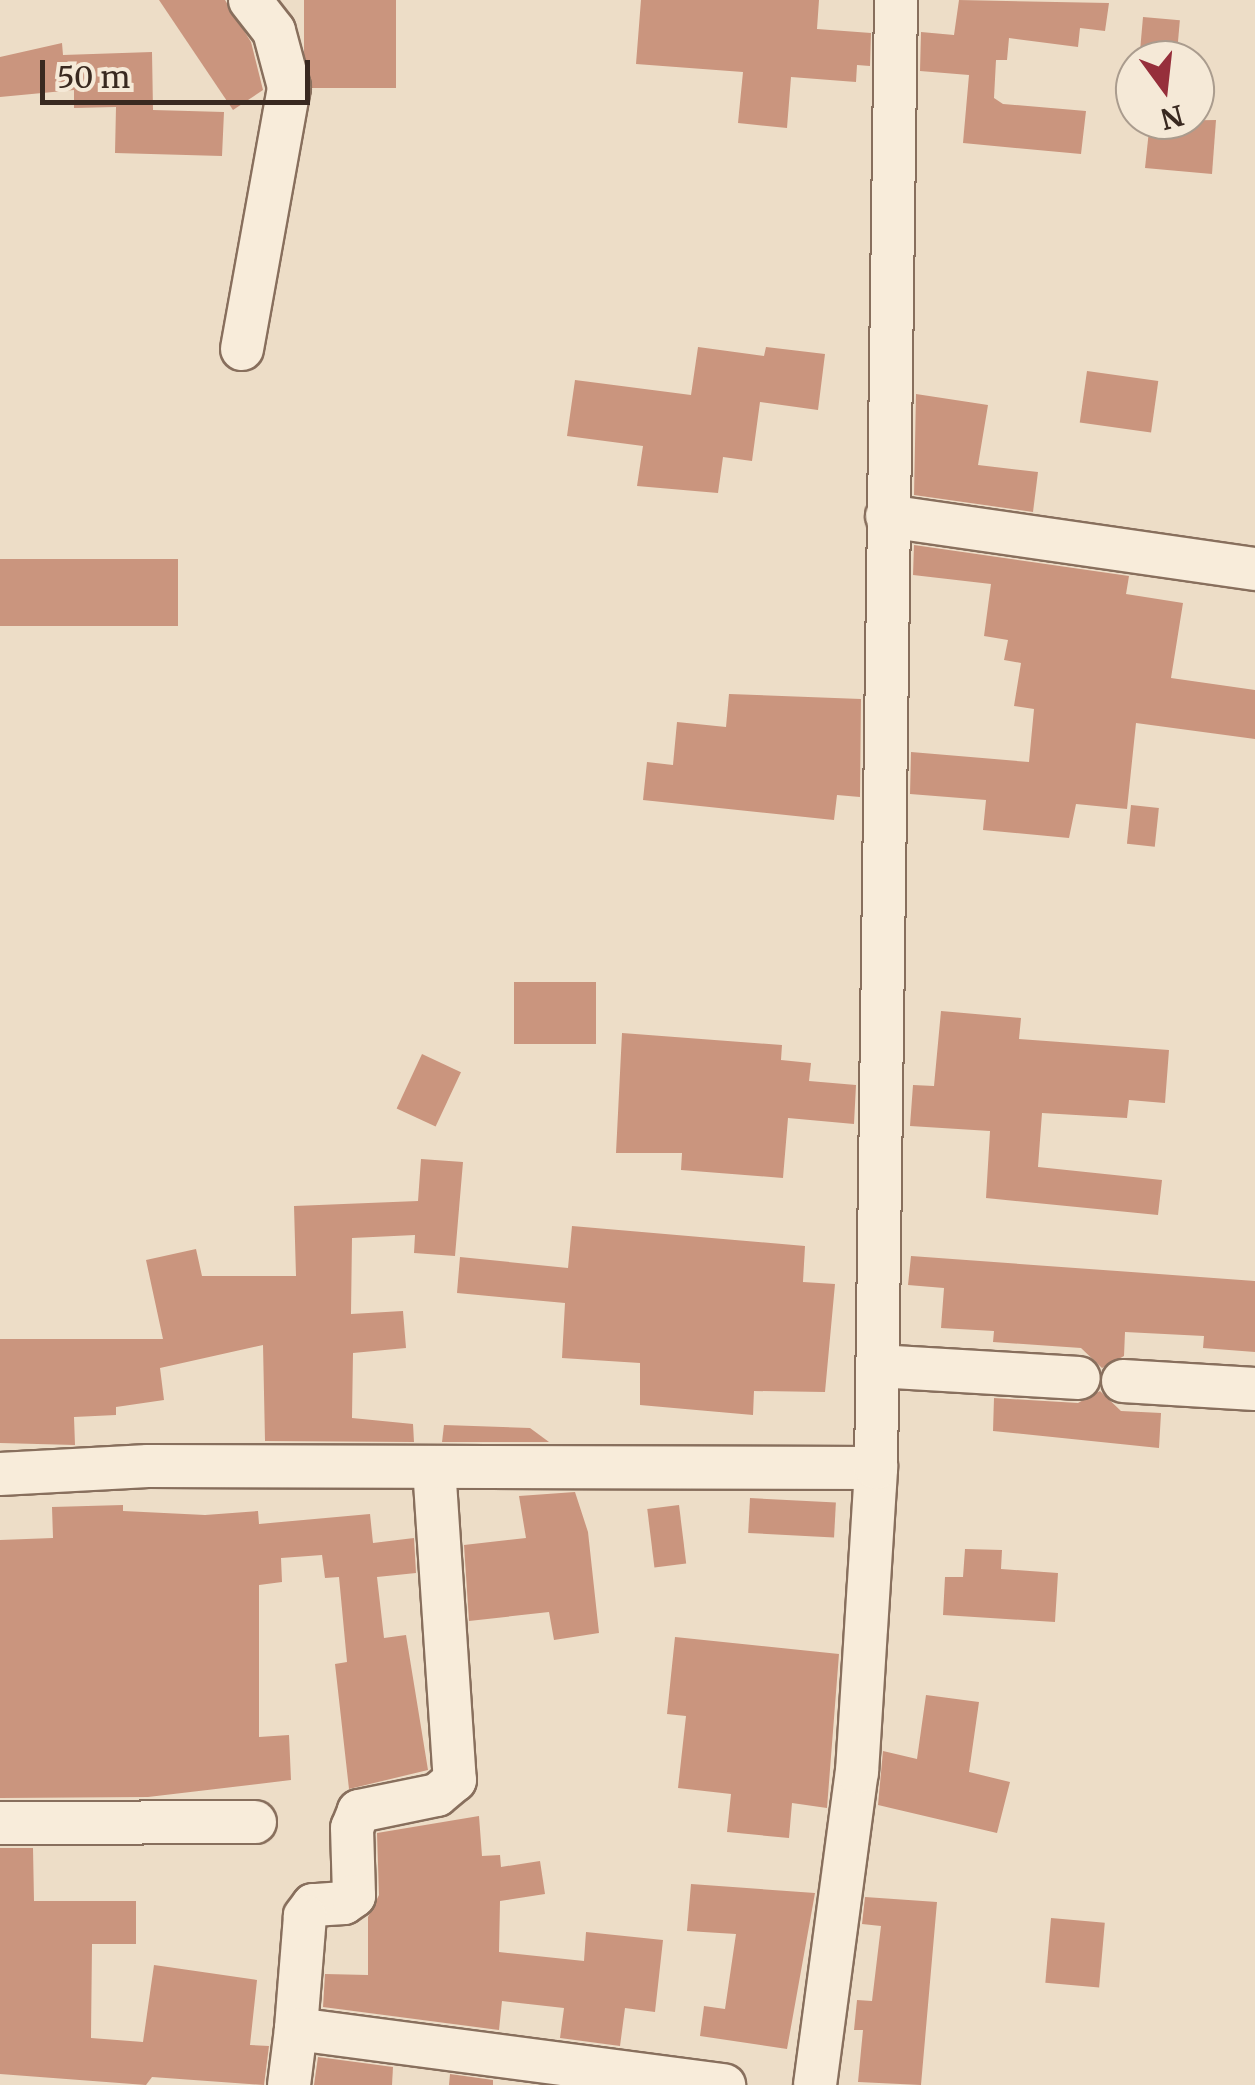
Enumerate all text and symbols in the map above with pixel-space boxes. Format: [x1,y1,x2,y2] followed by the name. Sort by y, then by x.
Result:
[45,40,315,102] scale bar
[1115,40,1215,140] north arrow
[57,58,130,96] text: 50 m
[1157,97,1188,137] text: N

